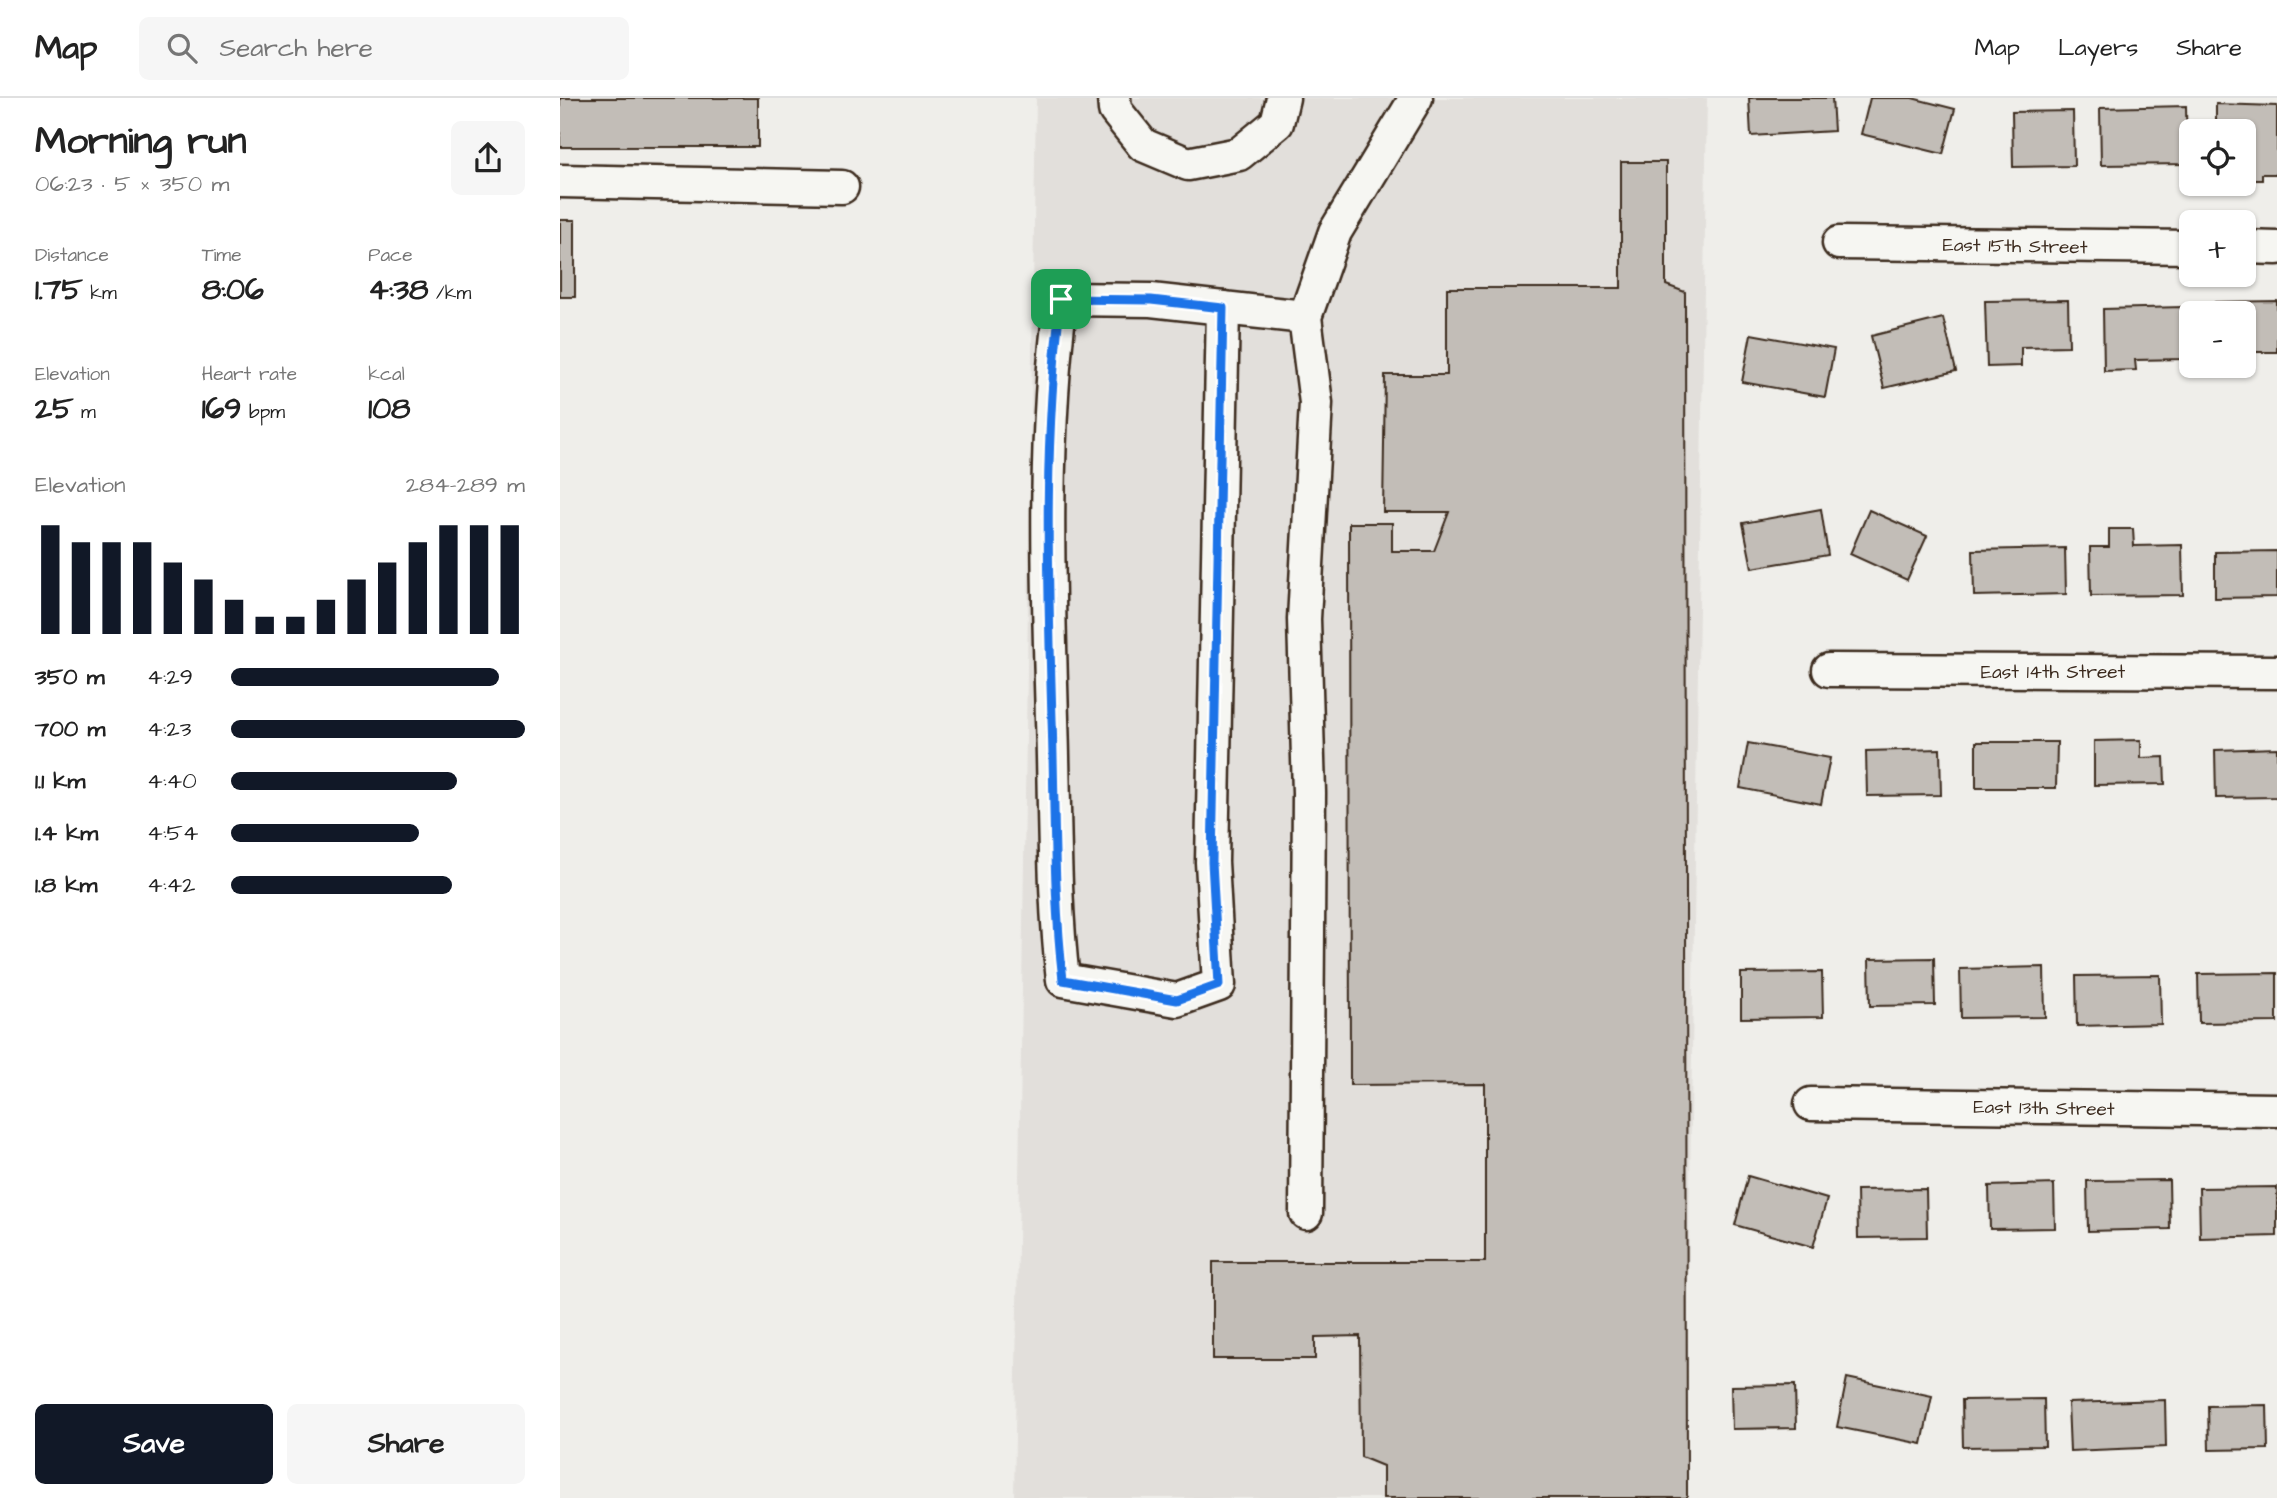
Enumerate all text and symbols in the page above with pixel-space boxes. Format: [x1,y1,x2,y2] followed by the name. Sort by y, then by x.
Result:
[139,17,629,80] search box
[35,25,97,71] text: Map
[163,29,201,67] icon: search
[219,30,373,66] text: Search here
[1975,31,2020,65] text: Map
[2058,31,2138,65] text: Layers
[2176,31,2242,65] text: Share
[35,116,247,168] text: Morning run
[2179,119,2256,378] map controls
[2179,119,2256,196] button: locate
[451,121,525,195] button: share
[35,168,229,200] text: 06:23 · 5 × 350 m
[2179,210,2256,287] button: +
[1942,232,2088,261] street label: East 15th Street
[35,242,109,269] text: Distance
[202,242,241,269] text: Time
[368,242,412,269] text: Pace
[35,269,83,311] text: 1.75
[202,269,264,311] text: 8:06
[368,269,428,311] text: 4:38
[1031,269,1091,329] pin
[83,280,117,307] text: km
[428,280,471,307] text: /km
[1042,280,1080,318] icon: arrive
[2179,301,2256,378] button: −
[35,361,110,388] text: Elevation
[202,361,297,388] text: Heart rate
[368,361,405,388] text: kcal
[35,388,73,430] text: 25
[202,388,241,430] text: 169
[368,388,411,430] text: 108
[73,399,96,426] text: m
[241,399,285,426] text: bpm
[35,469,126,501] text: Elevation
[406,469,525,501] text: 284–289 m
[1981,659,2126,686] street label: East 14th Street
[35,661,105,693] text: 350 m
[147,661,193,693] text: 4:29
[35,713,105,745] text: 700 m
[147,713,191,745] text: 4:23
[35,765,85,797] text: 1.1 km
[147,765,197,797] text: 4:40
[35,817,98,849] text: 1.4 km
[147,817,198,849] text: 4:54
[35,869,97,901] text: 1.8 km
[147,869,195,901] text: 4:42
[1973,1094,2115,1123] street label: East 13th Street
[35,1404,273,1484] button: Save
[287,1404,525,1484] button: Share

